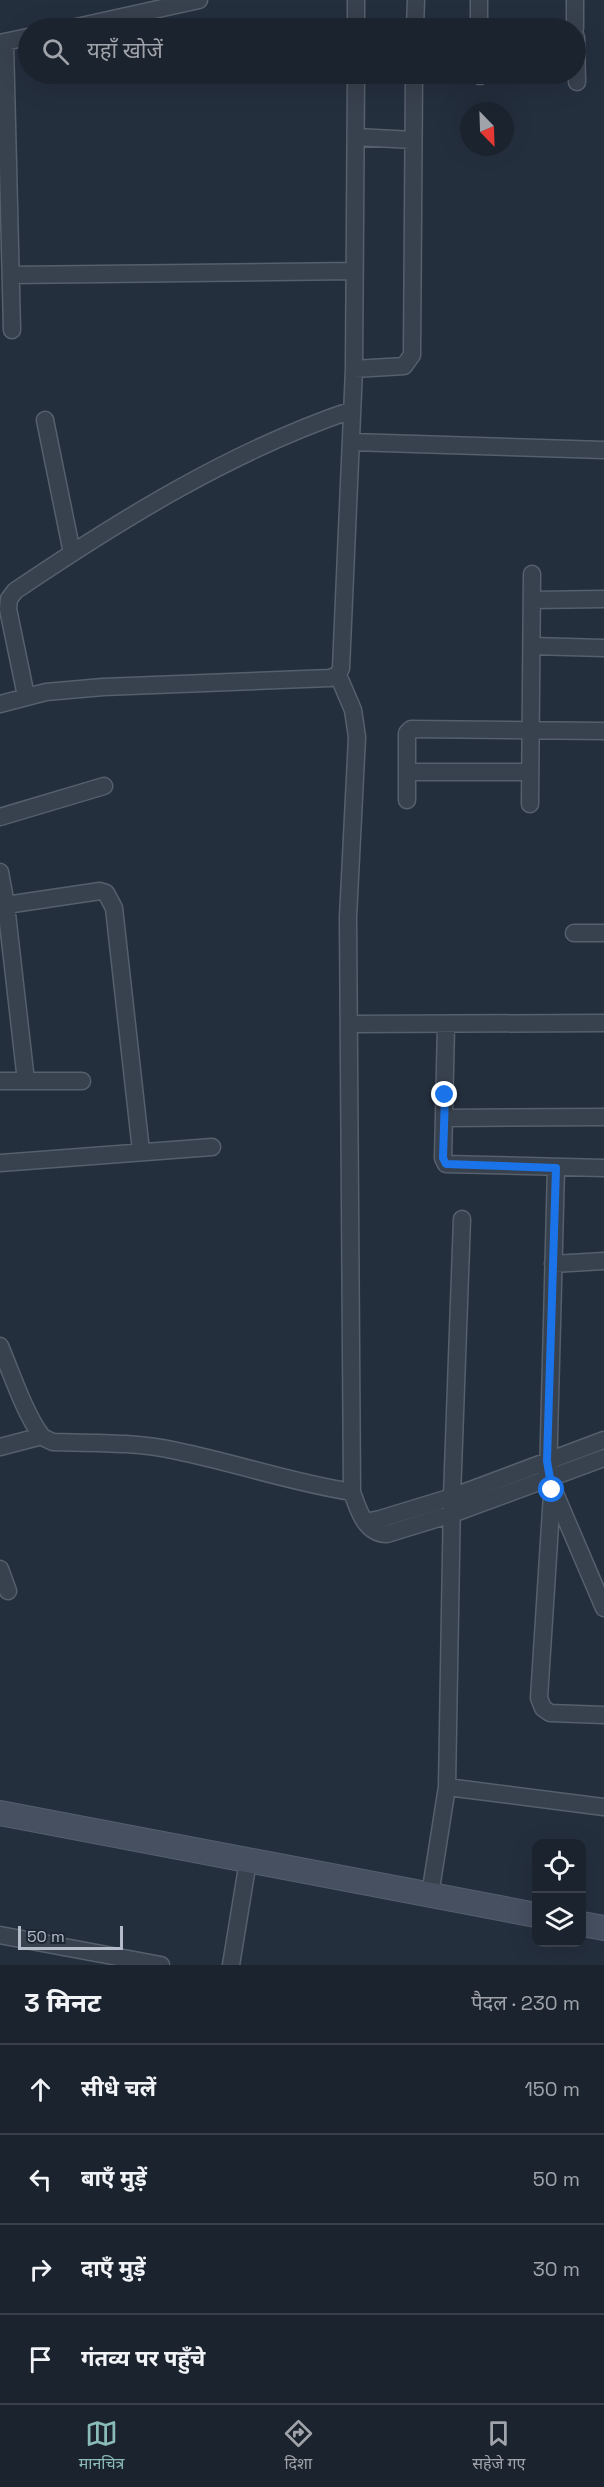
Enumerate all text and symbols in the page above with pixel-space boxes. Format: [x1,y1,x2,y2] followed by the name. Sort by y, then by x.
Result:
[18,18,586,84] search box
[39,35,72,68] icon: search
[87,36,163,64] text: यहाँ खोजें
[460,102,514,156] north arrow
[431,1081,457,1107] route end
[538,1476,564,1502] route start
[532,1839,586,1947] map controls
[532,1839,586,1893] button: locate
[532,1893,586,1947] button: layers
[18,1923,123,1950] scale bar
[27,1926,65,1947] text: 50 m
[24,1986,101,2020] text: 3 मिनट
[471,1990,580,2016] text: पैदल · 230 m
[24,2073,57,2106] icon: ahead
[81,2074,156,2102] text: सीधे चलें
[525,2076,580,2102] text: 150 m
[24,2163,57,2196] icon: left
[81,2164,147,2192] text: बाएँ मुड़ें
[533,2166,580,2192] text: 50 m
[24,2253,57,2286] icon: right
[81,2254,146,2282] text: दाएँ मुड़ें
[533,2256,580,2282] text: 30 m
[24,2343,57,2376] icon: arrive
[81,2344,205,2372] text: गंतव्य पर पहुँचे
[79,2417,124,2476] tab: मानचित्र
[282,2417,315,2476] tab: दिशा
[472,2417,525,2476] tab: सहेजे गए

